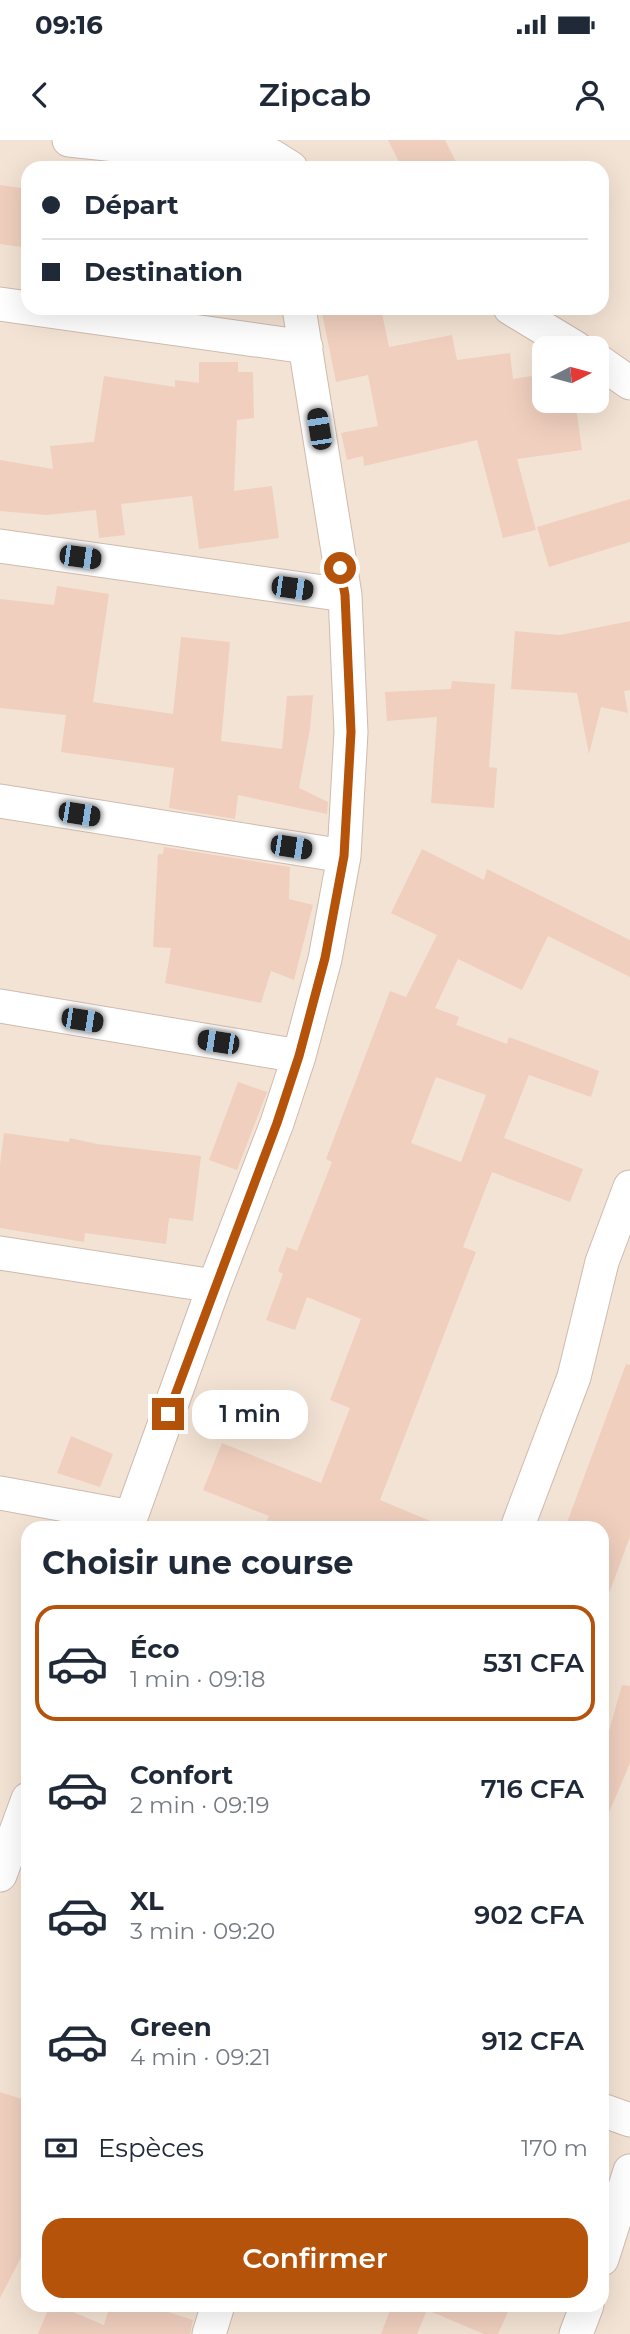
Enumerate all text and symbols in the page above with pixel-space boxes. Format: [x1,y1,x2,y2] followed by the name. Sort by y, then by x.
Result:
[35,9,103,41] text: 09:16
[259,75,371,114] text: Zipcab
[21,76,59,114] icon: back
[571,76,609,114] icon: person
[84,189,179,221] text: Départ
[84,256,243,288] text: Destination
[532,336,609,413] north arrow
[532,336,609,413] map controls
[306,407,333,451] car
[58,544,103,570] car
[324,552,356,584] route start
[270,575,315,601] car
[57,800,102,828] car
[269,833,314,861] car
[60,1006,105,1034] car
[196,1028,241,1056] car
[192,1390,308,1438] callout: 1 min
[152,1398,184,1430] route end
[219,1400,281,1428] text: 1 min
[42,1543,354,1582] text: Choisir une course
[46,1632,109,1695] icon: car
[130,1633,180,1665] text: Éco
[483,1647,584,1679] text: 531 CFA
[130,1665,265,1693] text: 1 min · 09:18
[46,1758,109,1821] icon: car
[130,1759,233,1791] text: Confort
[481,1773,584,1805] text: 716 CFA
[130,1791,270,1819] text: 2 min · 09:19
[46,1884,109,1947] icon: car
[130,1885,164,1917] text: XL
[474,1899,584,1931] text: 902 CFA
[130,1917,275,1945] text: 3 min · 09:20
[46,2010,109,2073] icon: car
[130,2011,212,2043] text: Green
[482,2025,584,2057] text: 912 CFA
[130,2043,271,2071] text: 4 min · 09:21
[42,2129,80,2167] icon: cash
[98,2132,204,2164] text: Espèces
[521,2134,588,2162] text: 170 m
[42,2218,588,2298] button: Confirmer

